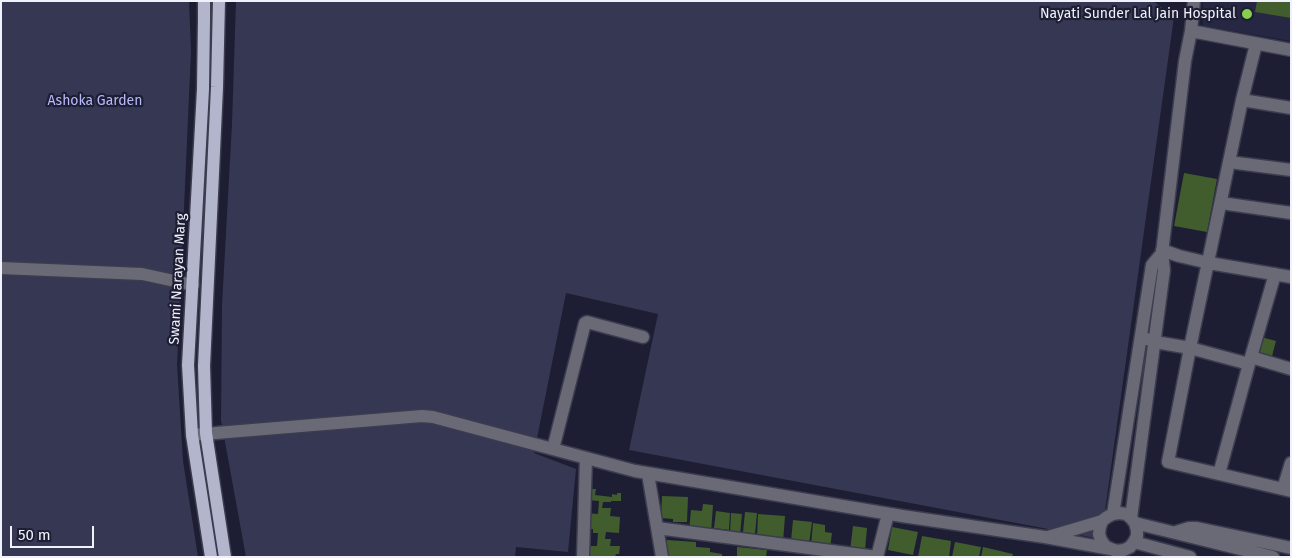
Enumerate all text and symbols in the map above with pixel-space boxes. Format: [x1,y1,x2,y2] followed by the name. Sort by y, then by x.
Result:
[1040,6,1236,22] place label: Nayati Sunder Lal Jain Hospital
[1240,7,1254,21] marker: Nayati Sunder Lal Jain Hospital
[48,93,142,109] park label: Ashoka Garden
[166,213,190,345] street label: Swami Narayan Marg
[12,516,96,548] scale bar
[18,526,51,544] text: 50 m

